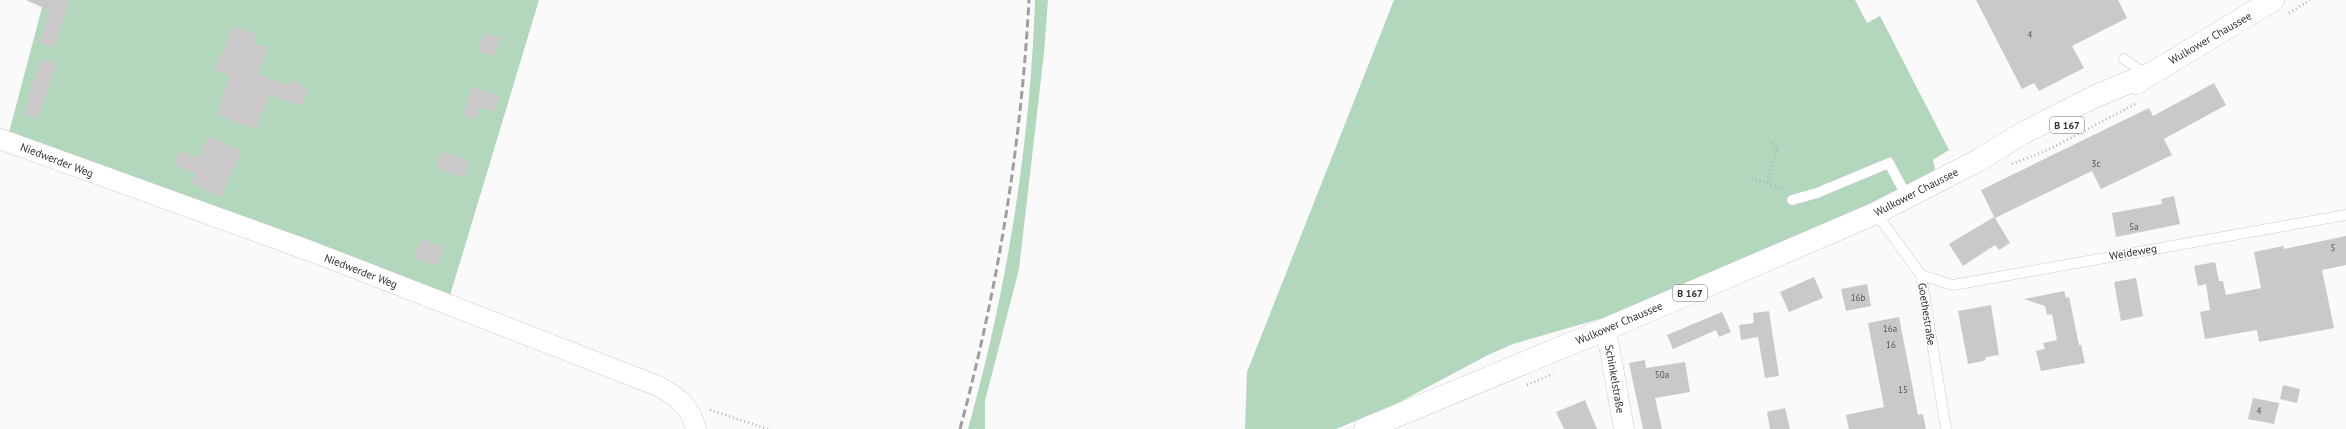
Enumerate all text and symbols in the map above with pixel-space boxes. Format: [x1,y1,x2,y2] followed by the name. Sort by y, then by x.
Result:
[2166,9,2254,67] street label: Wulkower Chaussee
[2028,29,2033,40] house number: 4
[2050,117,2084,133] road number: B 167
[18,140,96,180] street label: Niedwerder Weg
[2092,158,2100,169] house number: 3c
[1871,164,1961,219] street label: Wulkower Chaussee
[2129,221,2139,232] house number: 5a
[2108,241,2158,263] street label: Weideweg
[2331,242,2336,253] house number: 5
[322,251,400,291] street label: Niedwerder Weg
[1915,282,1939,347] street label: Goethestraße
[1673,285,1707,301] road number: B 167
[1851,292,1865,303] house number: 16b
[1573,298,1665,348] street label: Wulkower Chaussee
[1883,323,1897,334] house number: 16a
[1886,339,1896,350] house number: 16
[1602,344,1628,415] street label: Schinkelstraße
[1655,369,1669,380] house number: 50a
[1898,384,1908,395] house number: 15
[2257,405,2262,416] house number: 4

